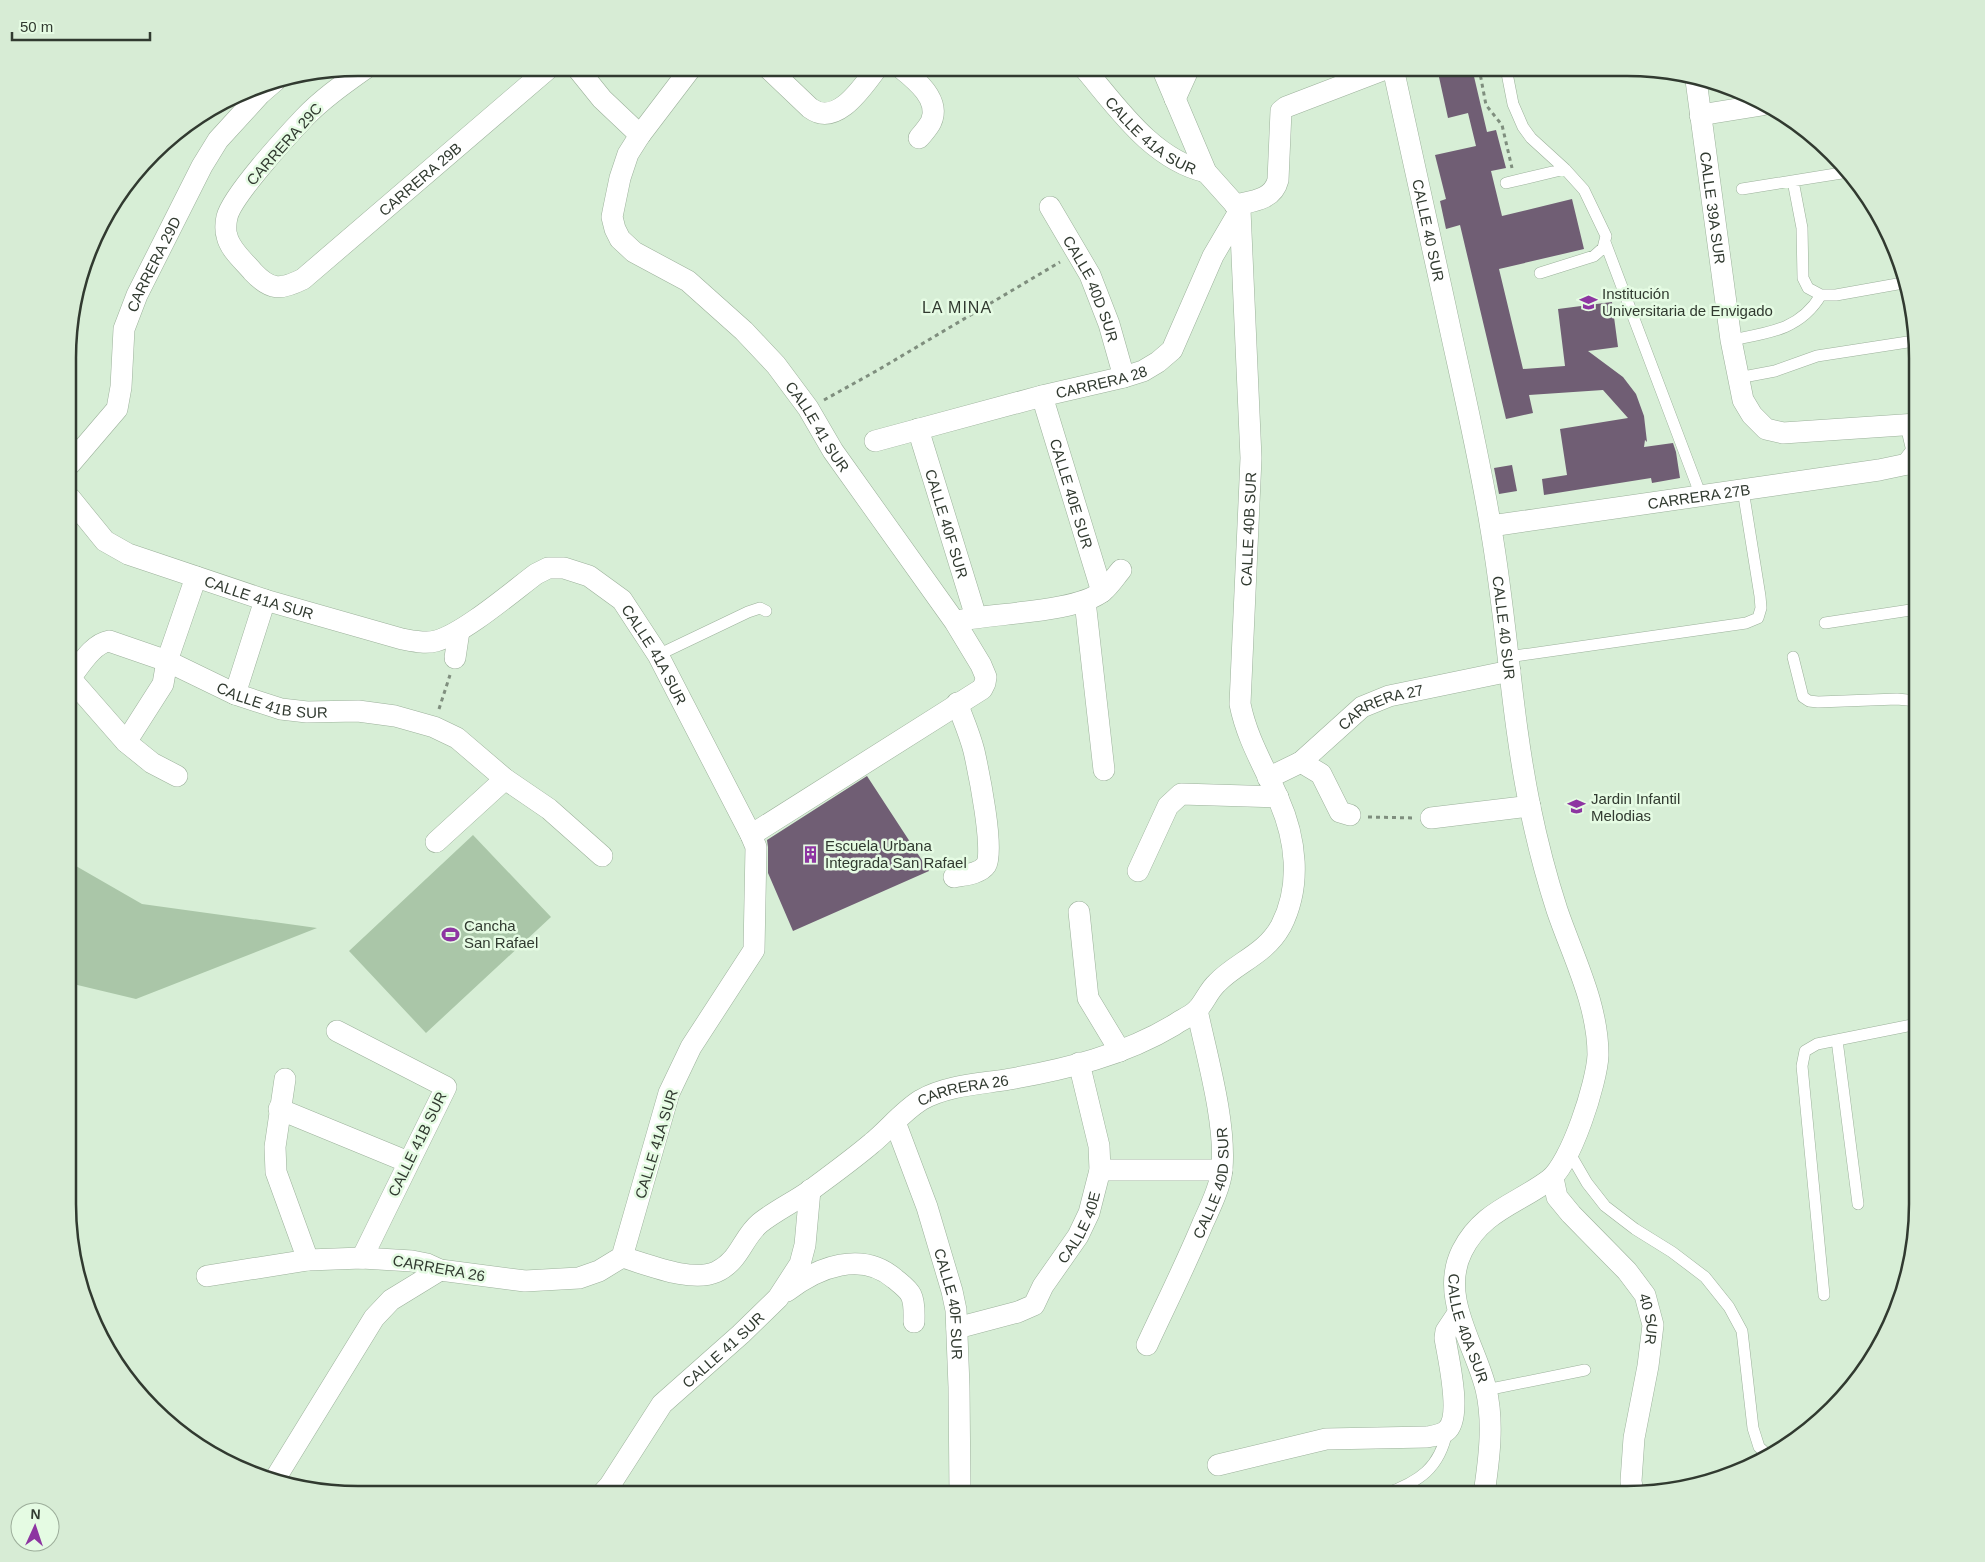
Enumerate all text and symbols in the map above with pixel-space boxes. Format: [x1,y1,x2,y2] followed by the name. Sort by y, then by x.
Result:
[12,10,150,42] scale bar
[20,18,53,35] text: 50 m
[1102,93,1199,177] street label: CALLE 41A SUR
[243,99,325,188] street label: CARRERA 29C
[375,139,465,219] street label: CARRERA 29B
[1697,150,1729,265] street label: CALLE 39A SUR
[1409,177,1448,283] street label: CALLE 40 SUR
[123,213,184,314] street label: CARRERA 29D
[1060,232,1122,344] street label: CALLE 40D SUR
[1602,285,1773,319] place label: Institución Universitaria de Envigado
[1578,292,1598,312] school or university icon: Institución Universitaria de Envigado
[922,299,992,316] district label: LA MINA
[1054,362,1149,401] street label: CARRERA 28
[783,378,854,475] street label: CALLE 41 SUR
[1047,436,1097,551] street label: CALLE 40E SUR
[922,467,972,580] street label: CALLE 40F SUR
[1237,471,1259,587] street label: CALLE 40B SUR
[1646,480,1751,512] street label: CARRERA 27B
[202,572,316,622] street label: CALLE 41A SUR
[1490,575,1519,681] street label: CALLE 40 SUR
[619,601,691,707] street label: CALLE 41A SUR
[214,678,328,721] street label: CALLE 41B SUR
[1334,681,1425,733] street label: CARRERA 27
[1591,790,1680,824] place label: Jardin Infantil Melodias
[1567,797,1587,817] school or university icon: Jardin Infantil Melodias
[825,837,967,871] place label: Escuela Urbana Integrada San Rafael
[801,844,821,864] building icon: Escuela Urbana Integrada San Rafael
[464,917,538,951] place label: Cancha San Rafael
[440,924,460,944] sports icon: Cancha San Rafael
[914,1071,1010,1109] street label: CARRERA 26
[631,1087,681,1201] street label: CALLE 41A SUR
[384,1089,450,1199] street label: CALLE 41B SUR
[1189,1126,1231,1241] street label: CALLE 40D SUR
[1053,1189,1103,1266] street label: CALLE 40E
[931,1246,966,1360] street label: CALLE 40F SUR
[392,1252,486,1284] street label: CARRERA 26
[1446,1273,1492,1385] street label: CALLE 40A SUR
[1636,1291,1662,1346] street label: 40 SUR
[678,1308,767,1391] street label: CALLE 41 SUR
[10,1502,60,1552] north arrow
[30,1506,41,1522] text: N

